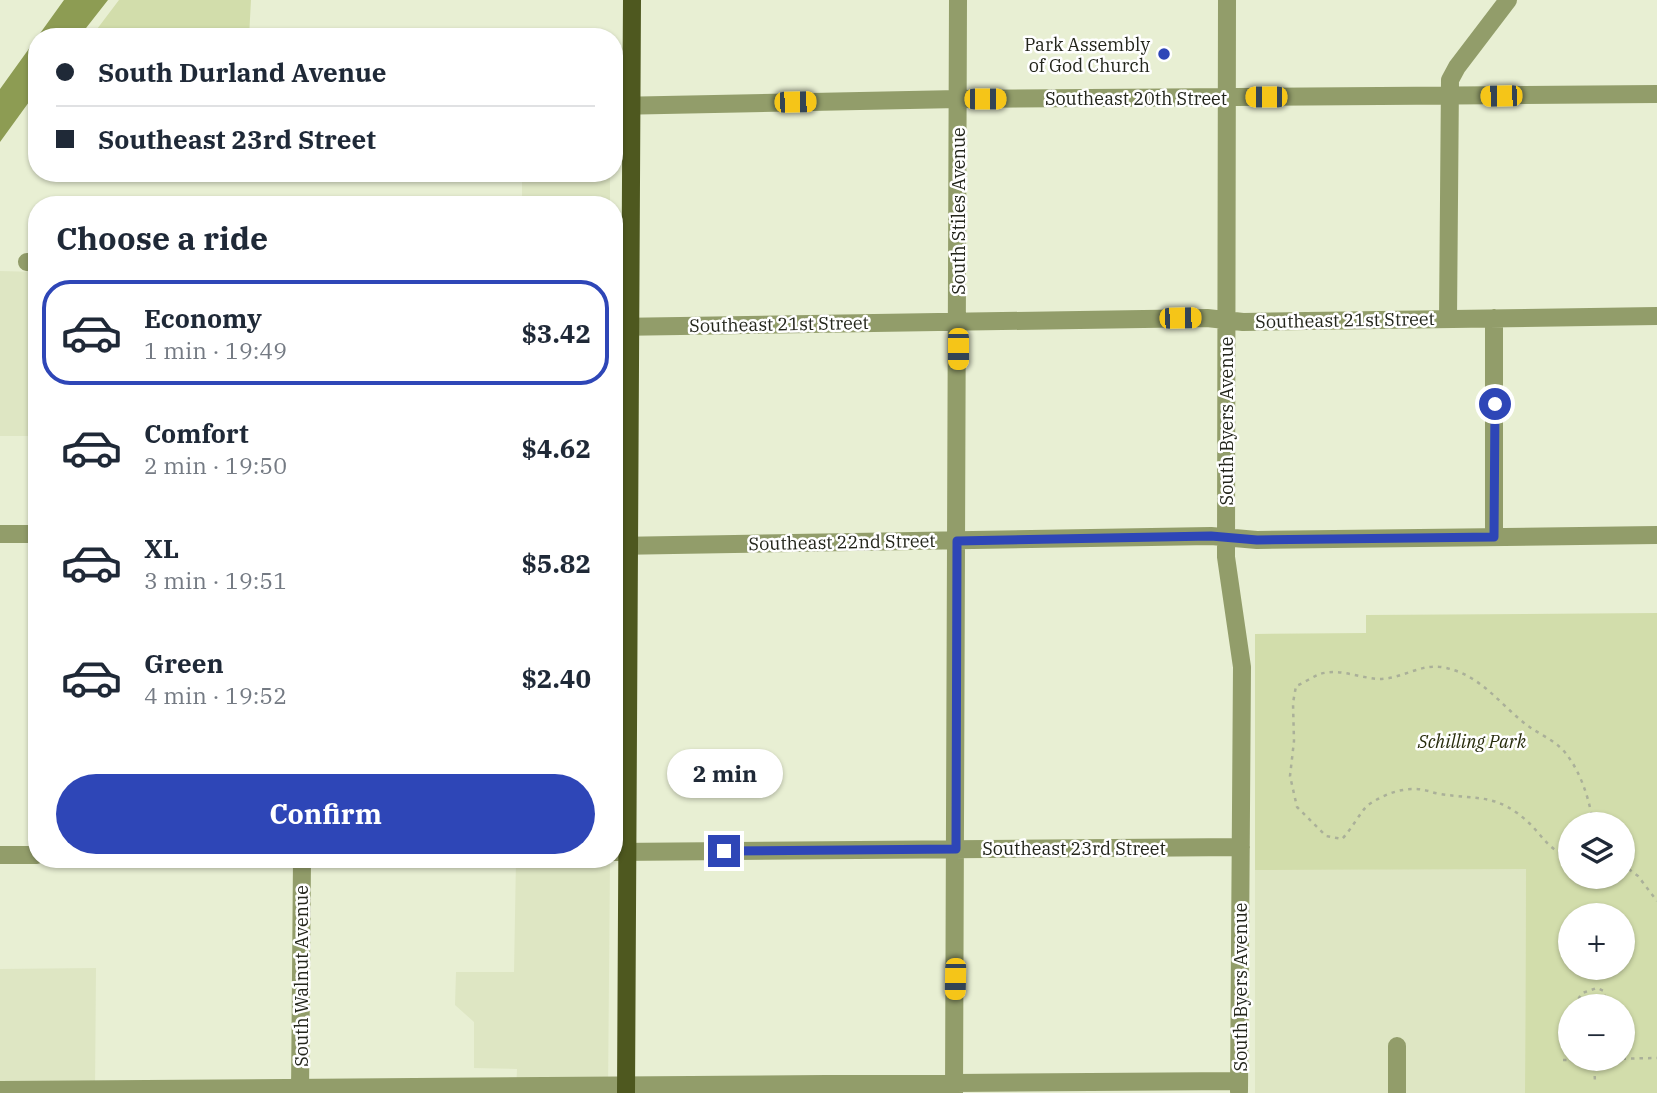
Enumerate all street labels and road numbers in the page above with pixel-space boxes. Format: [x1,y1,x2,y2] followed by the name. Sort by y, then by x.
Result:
[1045,87,1227,110] street label: Southeast 20th Street
[947,127,970,295] street label: South Stiles Avenue
[1255,307,1435,333] street label: Southeast 21st Street
[689,311,869,337] street label: Southeast 21st Street
[1215,337,1238,505] street label: South Byers Avenue
[748,529,936,555] street label: Southeast 22nd Street
[982,837,1166,860] street label: Southeast 23rd Street
[290,885,313,1067] street label: South Walnut Avenue
[1229,903,1252,1071] street label: South Byers Avenue

